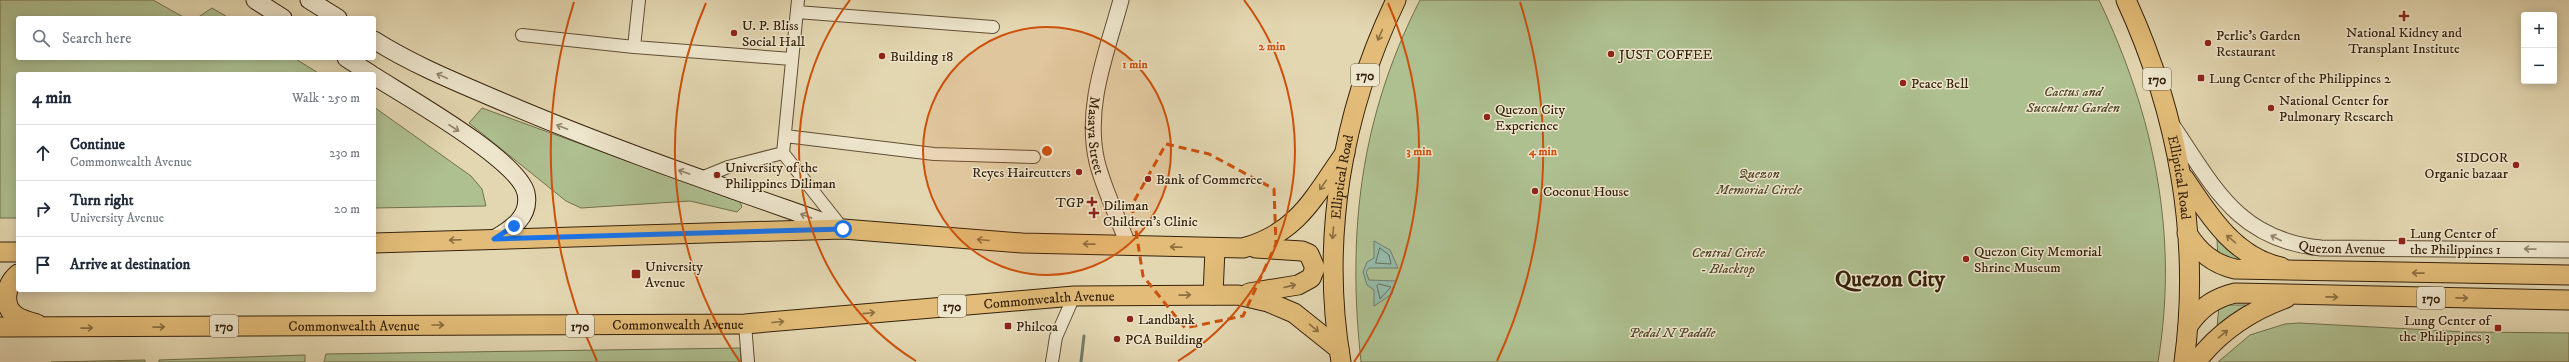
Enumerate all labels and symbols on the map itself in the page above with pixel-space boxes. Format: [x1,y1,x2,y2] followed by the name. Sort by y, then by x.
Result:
[2398,10,2410,22] marker: National Kidney and Transplant Institute
[742,17,806,51] place label: U. P. Bliss Social Hall
[2346,24,2462,58] place label: National Kidney and Transplant Institute
[2216,27,2301,61] place label: Perlie's Garden Restaurant
[729,28,739,38] marker: U. P. Bliss Social Hall
[1376,29,1383,41] one-way arrow
[2203,38,2213,48] marker: Perlie's Garden Restaurant
[1259,39,1286,54] text: 2 min
[1617,46,1713,64] place label: JUST COFFEE
[890,48,953,66] place label: Building 18
[1606,49,1616,59] marker: JUST COFFEE
[877,51,887,61] marker: Building 18
[1122,57,1148,72] text: 1 min
[1351,64,1379,86] road number: 170
[2143,68,2171,90] road number: 170
[2209,70,2391,88] place label: Lung Center of the Philippines 2
[437,72,449,79] one-way arrow
[2196,73,2206,83] marker: Lung Center of the Philippines 2
[1911,75,1969,93] place label: Peace Bell
[1898,78,1908,88] marker: Peace Bell
[2025,83,2120,117] park label: Cactus and Succulent Garden
[2279,92,2394,126] place label: National Center for Pulmonary Research
[1083,95,1108,177] street label: Masaya Street
[1495,101,1565,135] place label: Quezon City Experience
[2266,103,2276,113] marker: National Center for Pulmonary Research
[1482,112,1492,122] marker: Quezon City Experience
[556,122,568,130] one-way arrow
[448,124,459,132] one-way arrow
[1327,133,1358,220] street label: Elliptical Road
[2163,134,2194,220] street label: Elliptical Road
[1040,144,1054,158] centre of rings
[1406,144,1432,159] text: 3 min
[1528,144,1558,159] text: 4 min
[2424,149,2509,183] place label: SIDCOR Organic bazaar
[725,159,837,193] place label: University of the Philippines Diliman
[2511,160,2521,170] marker: SIDCOR Organic bazaar
[972,164,1071,182] place label: Reyes Haircutters
[1715,165,1803,199] park label: Quezon Memorial Circle
[1074,167,1084,177] marker: Reyes Haircutters
[678,168,690,176] one-way arrow
[712,170,722,180] marker: University of the Philippines Diliman
[1156,171,1262,189] place label: Bank of Commerce
[1143,174,1153,184] marker: Bank of Commerce
[1319,179,1327,190] one-way arrow
[1543,183,1629,201] place label: Coconut House
[1530,186,1540,196] marker: Coconut House
[1055,194,1084,212] place label: TGP
[1087,197,1097,207] marker: TGP
[1103,197,1198,231] place label: Diliman Children's Clinic
[1088,207,1100,219] marker: Diliman Children's Clinic
[801,211,813,219] one-way arrow
[505,217,523,235] route end
[834,220,852,238] route start
[2410,225,2501,259] place label: Lung Center of the Philippines 1
[1330,226,1337,239] one-way arrow
[2226,234,2236,243] one-way arrow
[2270,234,2282,241] one-way arrow
[2397,236,2407,246] marker: Lung Center of the Philippines 1
[449,237,462,244] one-way arrow
[977,237,990,244] one-way arrow
[2297,237,2385,259] street label: Quezon Avenue
[1083,240,1096,248] one-way arrow
[1170,243,1183,251] one-way arrow
[1974,243,2102,277] place label: Quezon City Memorial Shrine Museum
[1691,244,1766,278] park label: Central Circle - Blacktop
[2524,246,2537,253] one-way arrow
[1961,254,1971,264] marker: Quezon City Memorial Shrine Museum
[645,258,703,292] place label: University Avenue
[1835,266,1946,293] district label: Quezon City
[630,268,642,280] marker: University Avenue
[2412,270,2425,277] one-way arrow
[1283,282,1296,290] one-way arrow
[2417,287,2445,309] road number: 170
[983,288,1115,314] street label: Commonwealth Avenue
[1178,292,1191,299] one-way arrow
[2325,293,2338,300] one-way arrow
[2455,294,2468,302] one-way arrow
[938,295,966,317] road number: 170
[863,310,876,317] one-way arrow
[1138,311,1195,329] place label: Landbank
[2399,312,2493,346] place label: Lung Center of the Philippines 3
[1125,314,1135,324] marker: Landbank
[210,315,238,337] road number: 170
[566,315,594,337] road number: 170
[612,316,744,335] street label: Commonwealth Avenue
[288,317,420,336] street label: Commonwealth Avenue
[1016,318,1058,336] place label: Philcoa
[771,319,784,326] one-way arrow
[431,321,444,329] one-way arrow
[1003,321,1013,331] marker: Philcoa
[152,323,165,331] one-way arrow
[1309,323,1320,332] one-way arrow
[2493,323,2503,333] marker: Lung Center of the Philippines 3
[80,324,93,332] one-way arrow
[1629,324,1717,342] park label: Pedal N Paddle
[2217,329,2228,338] one-way arrow
[1125,331,1203,349] place label: PCA Building
[1112,334,1122,344] marker: PCA Building

